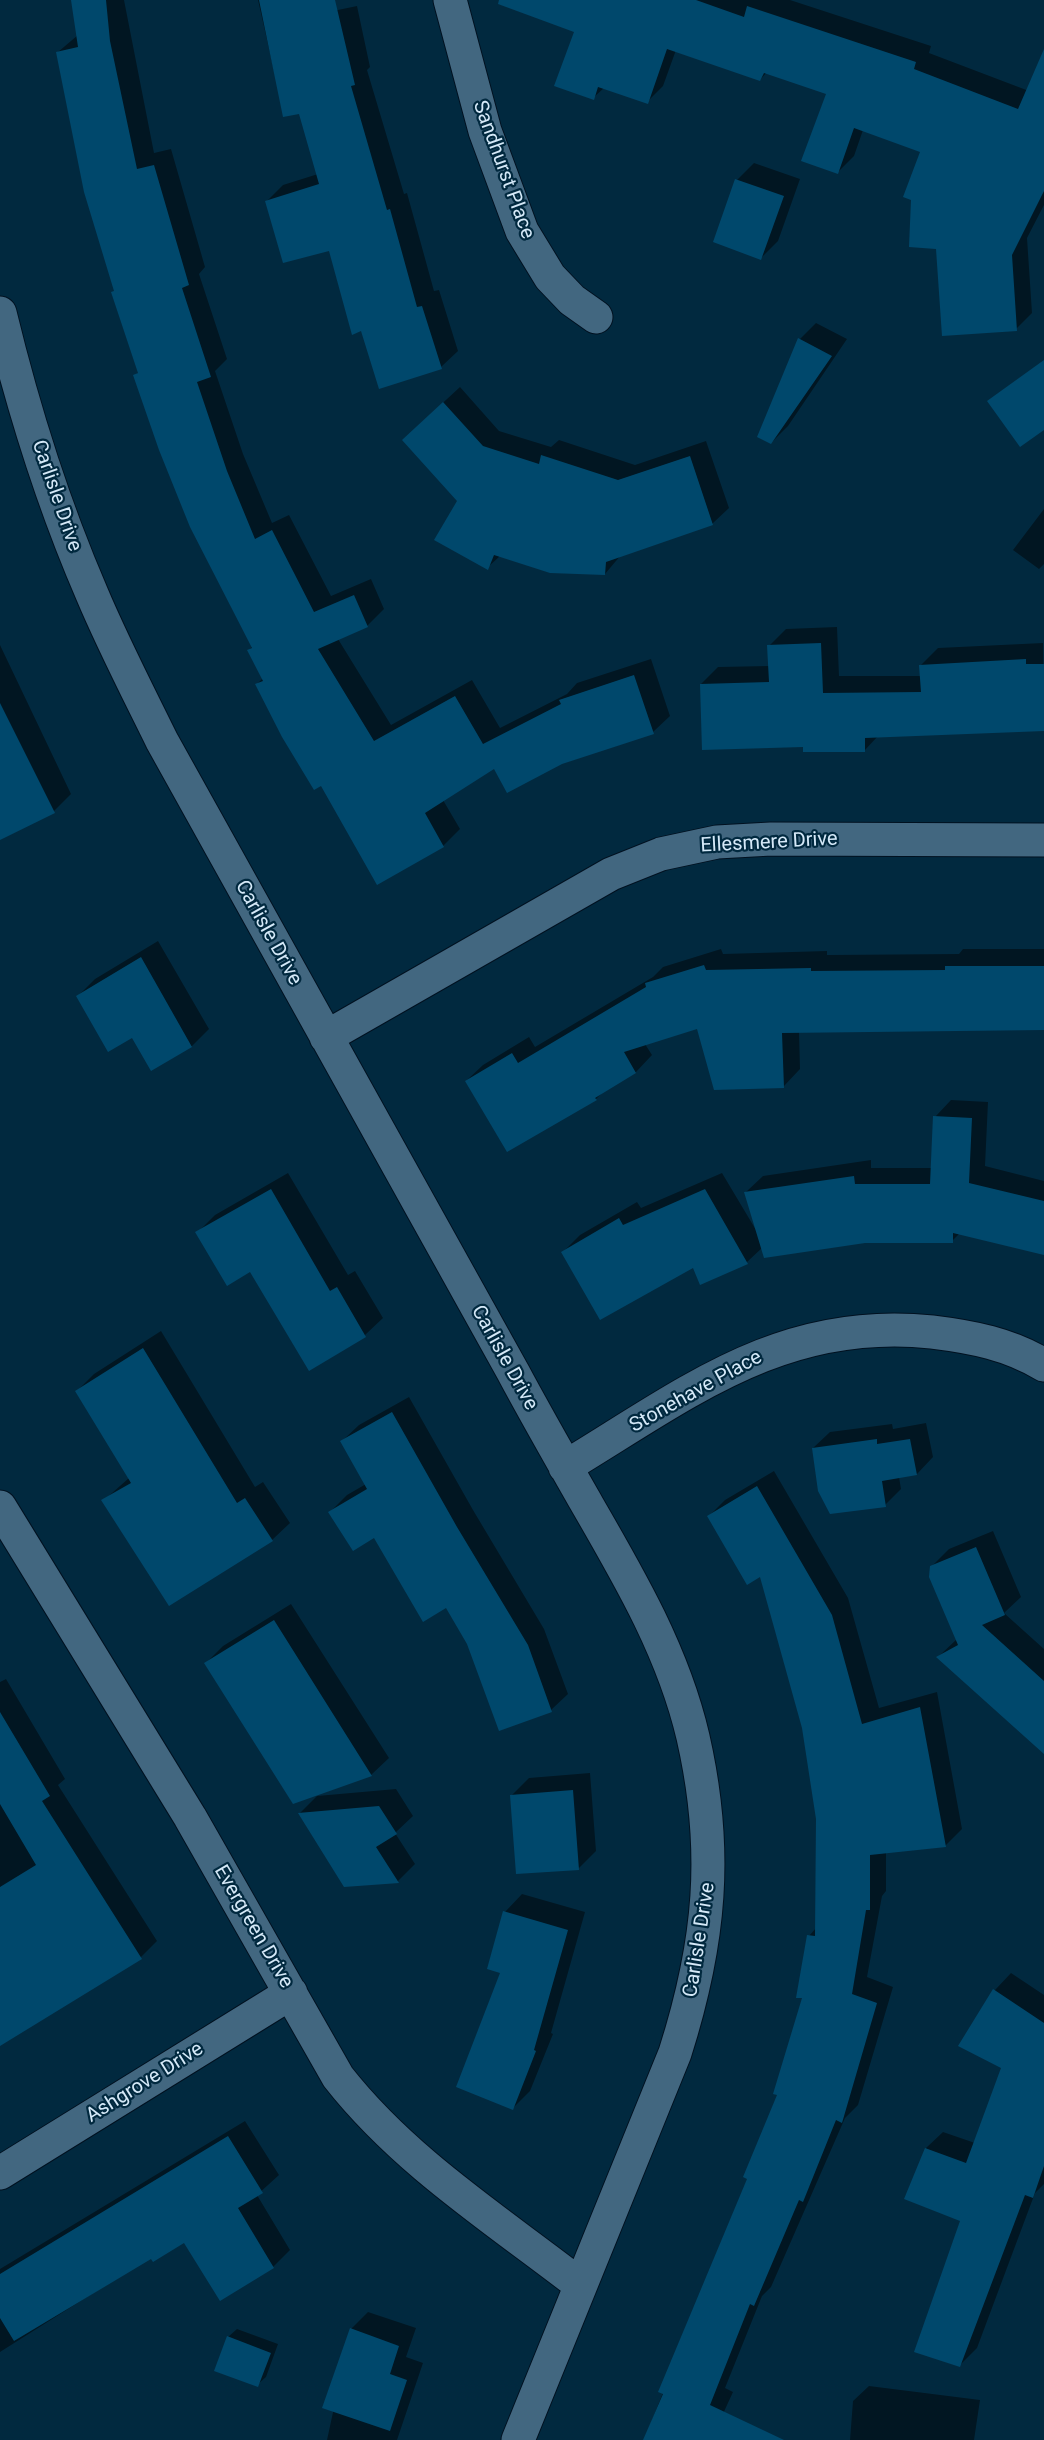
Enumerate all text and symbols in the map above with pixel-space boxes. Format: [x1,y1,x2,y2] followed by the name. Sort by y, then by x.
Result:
[467,98,539,242] street label: Sandhurst Place
[26,437,86,555] street label: Carlisle Drive
[700,827,838,859] street label: Ellesmere Drive
[229,876,307,990] street label: Carlisle Drive
[465,1301,543,1415] street label: Carlisle Drive
[626,1346,766,1438] street label: Stonehave Place
[208,1861,298,1993] street label: Evergreen Drive
[679,1881,721,1999] street label: Carlisle Drive
[82,2037,208,2129] street label: Ashgrove Drive

